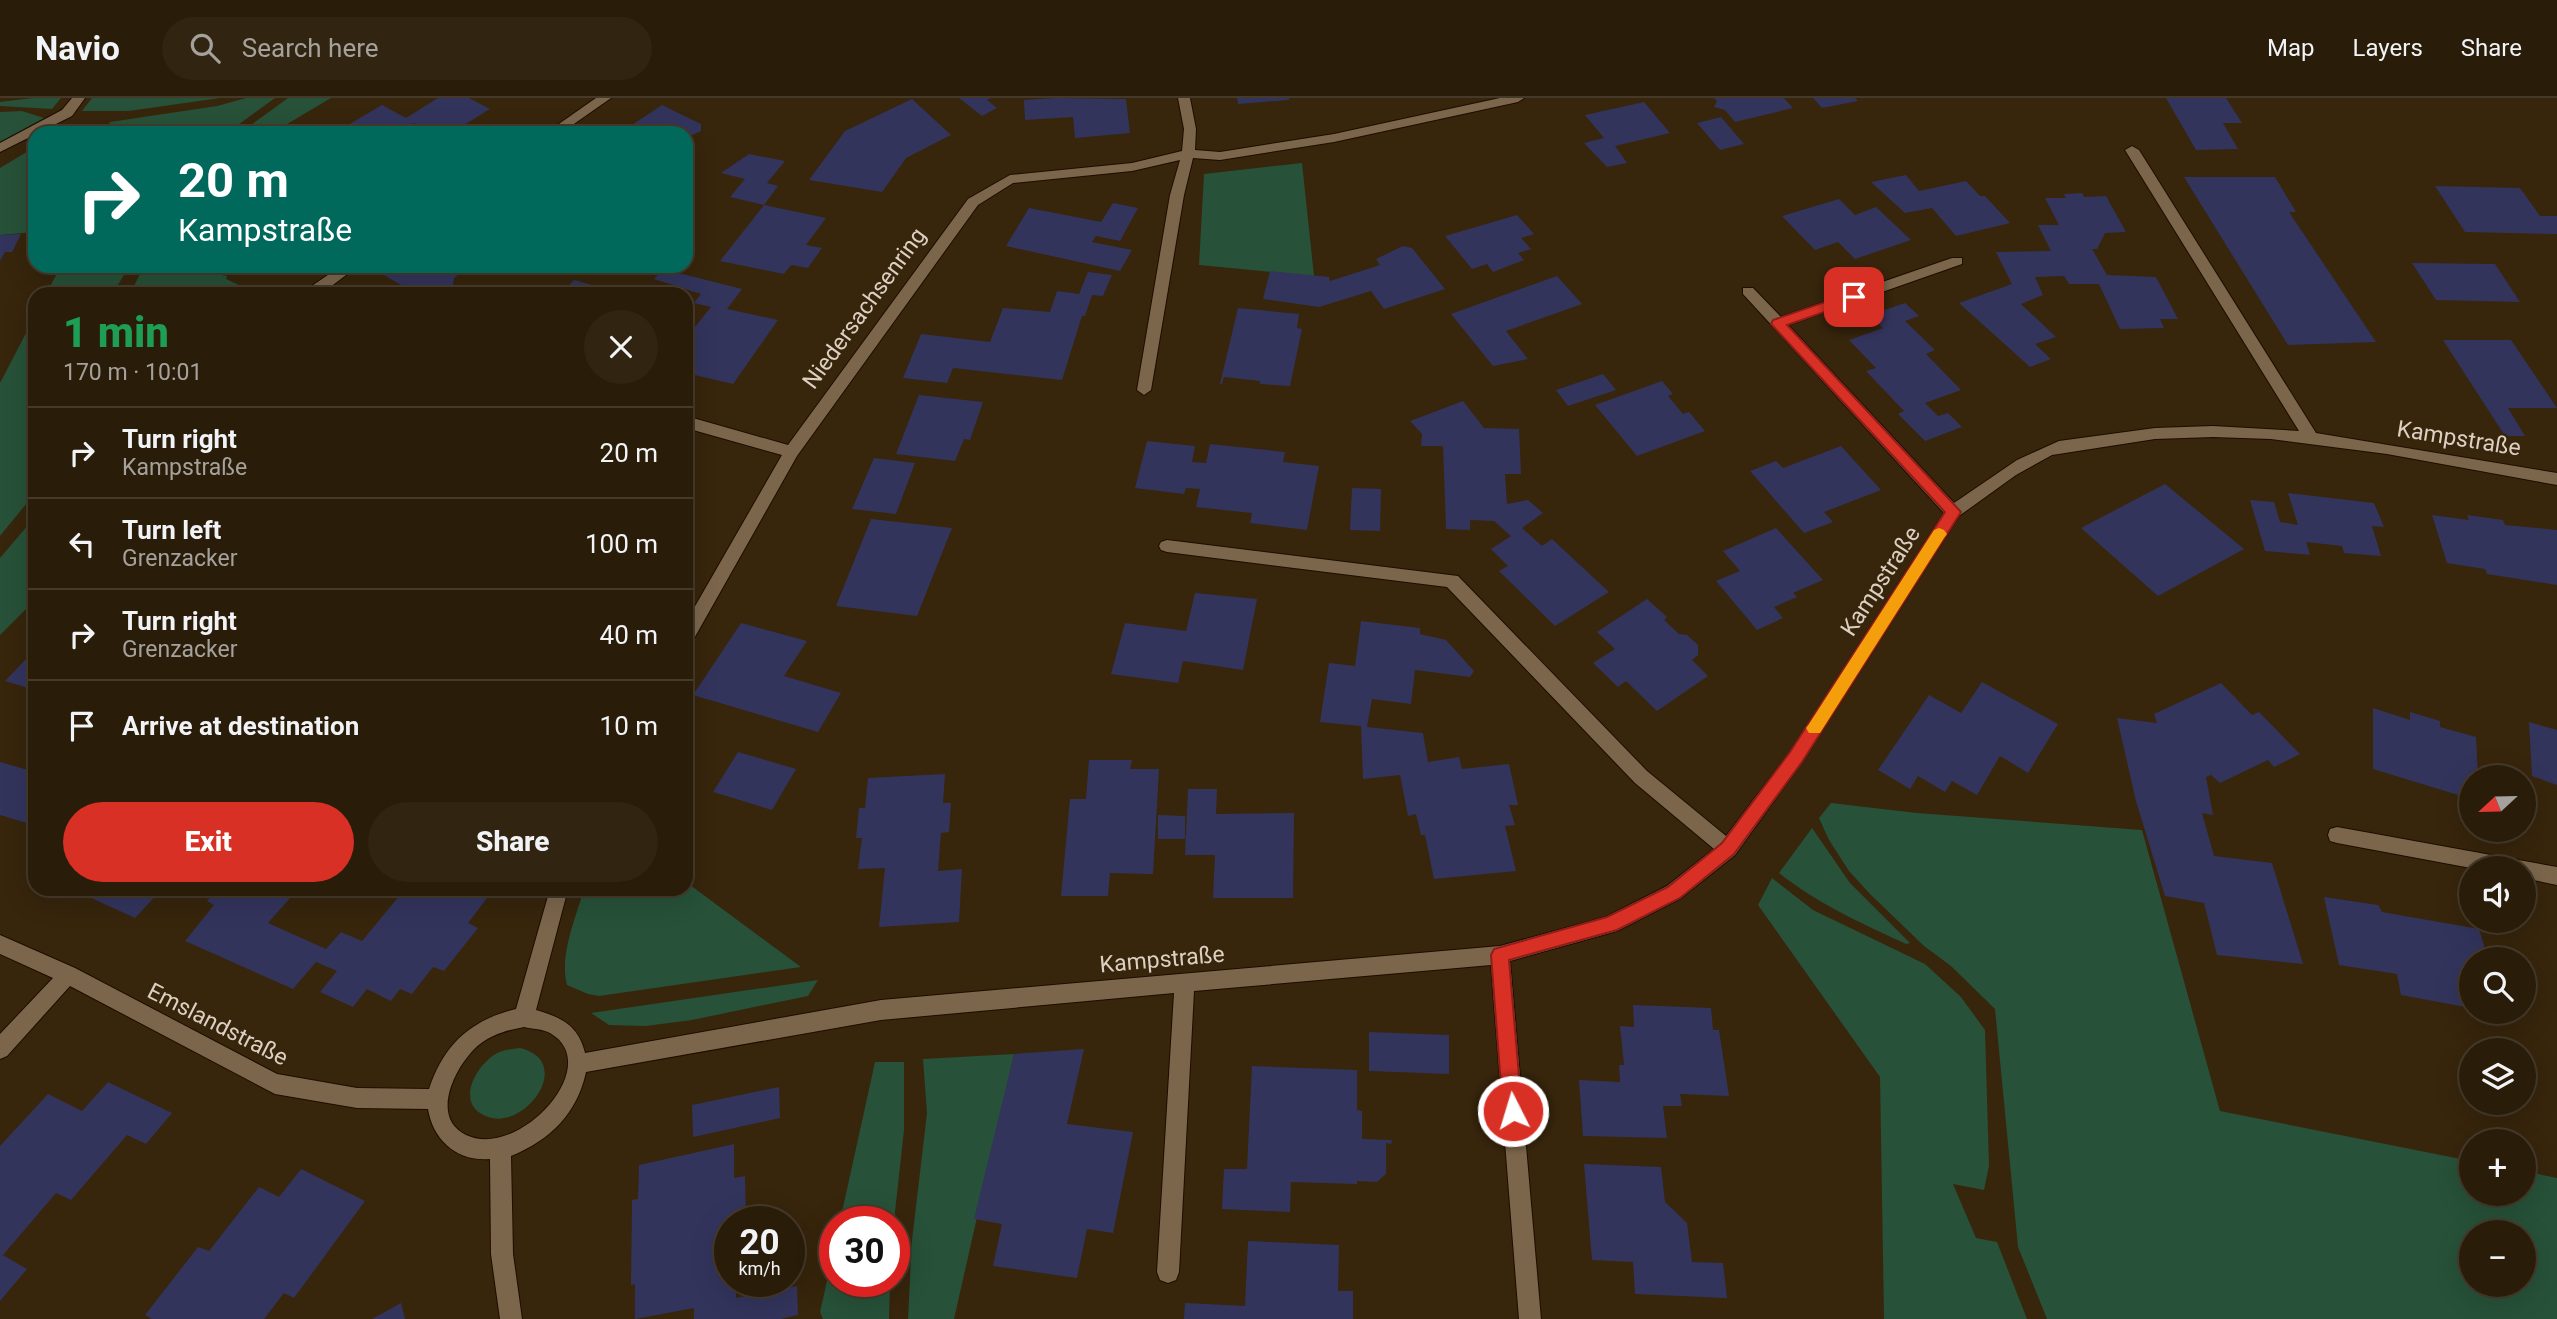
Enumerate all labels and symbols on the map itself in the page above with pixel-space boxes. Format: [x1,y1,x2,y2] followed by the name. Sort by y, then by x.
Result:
[797,223,932,394] street label: Niedersachsenring
[1824,267,1884,327] pin
[2395,415,2523,462] street label: Kampstraße
[1835,521,1926,641] street label: Kampstraße
[2459,765,2536,842] north arrow
[1099,941,1226,978] street label: Kampstraße
[143,977,293,1071] street label: Emslandstraße
[1476,1074,1550,1148] position arrow
[819,1206,910,1297] speed limit sign: 30

